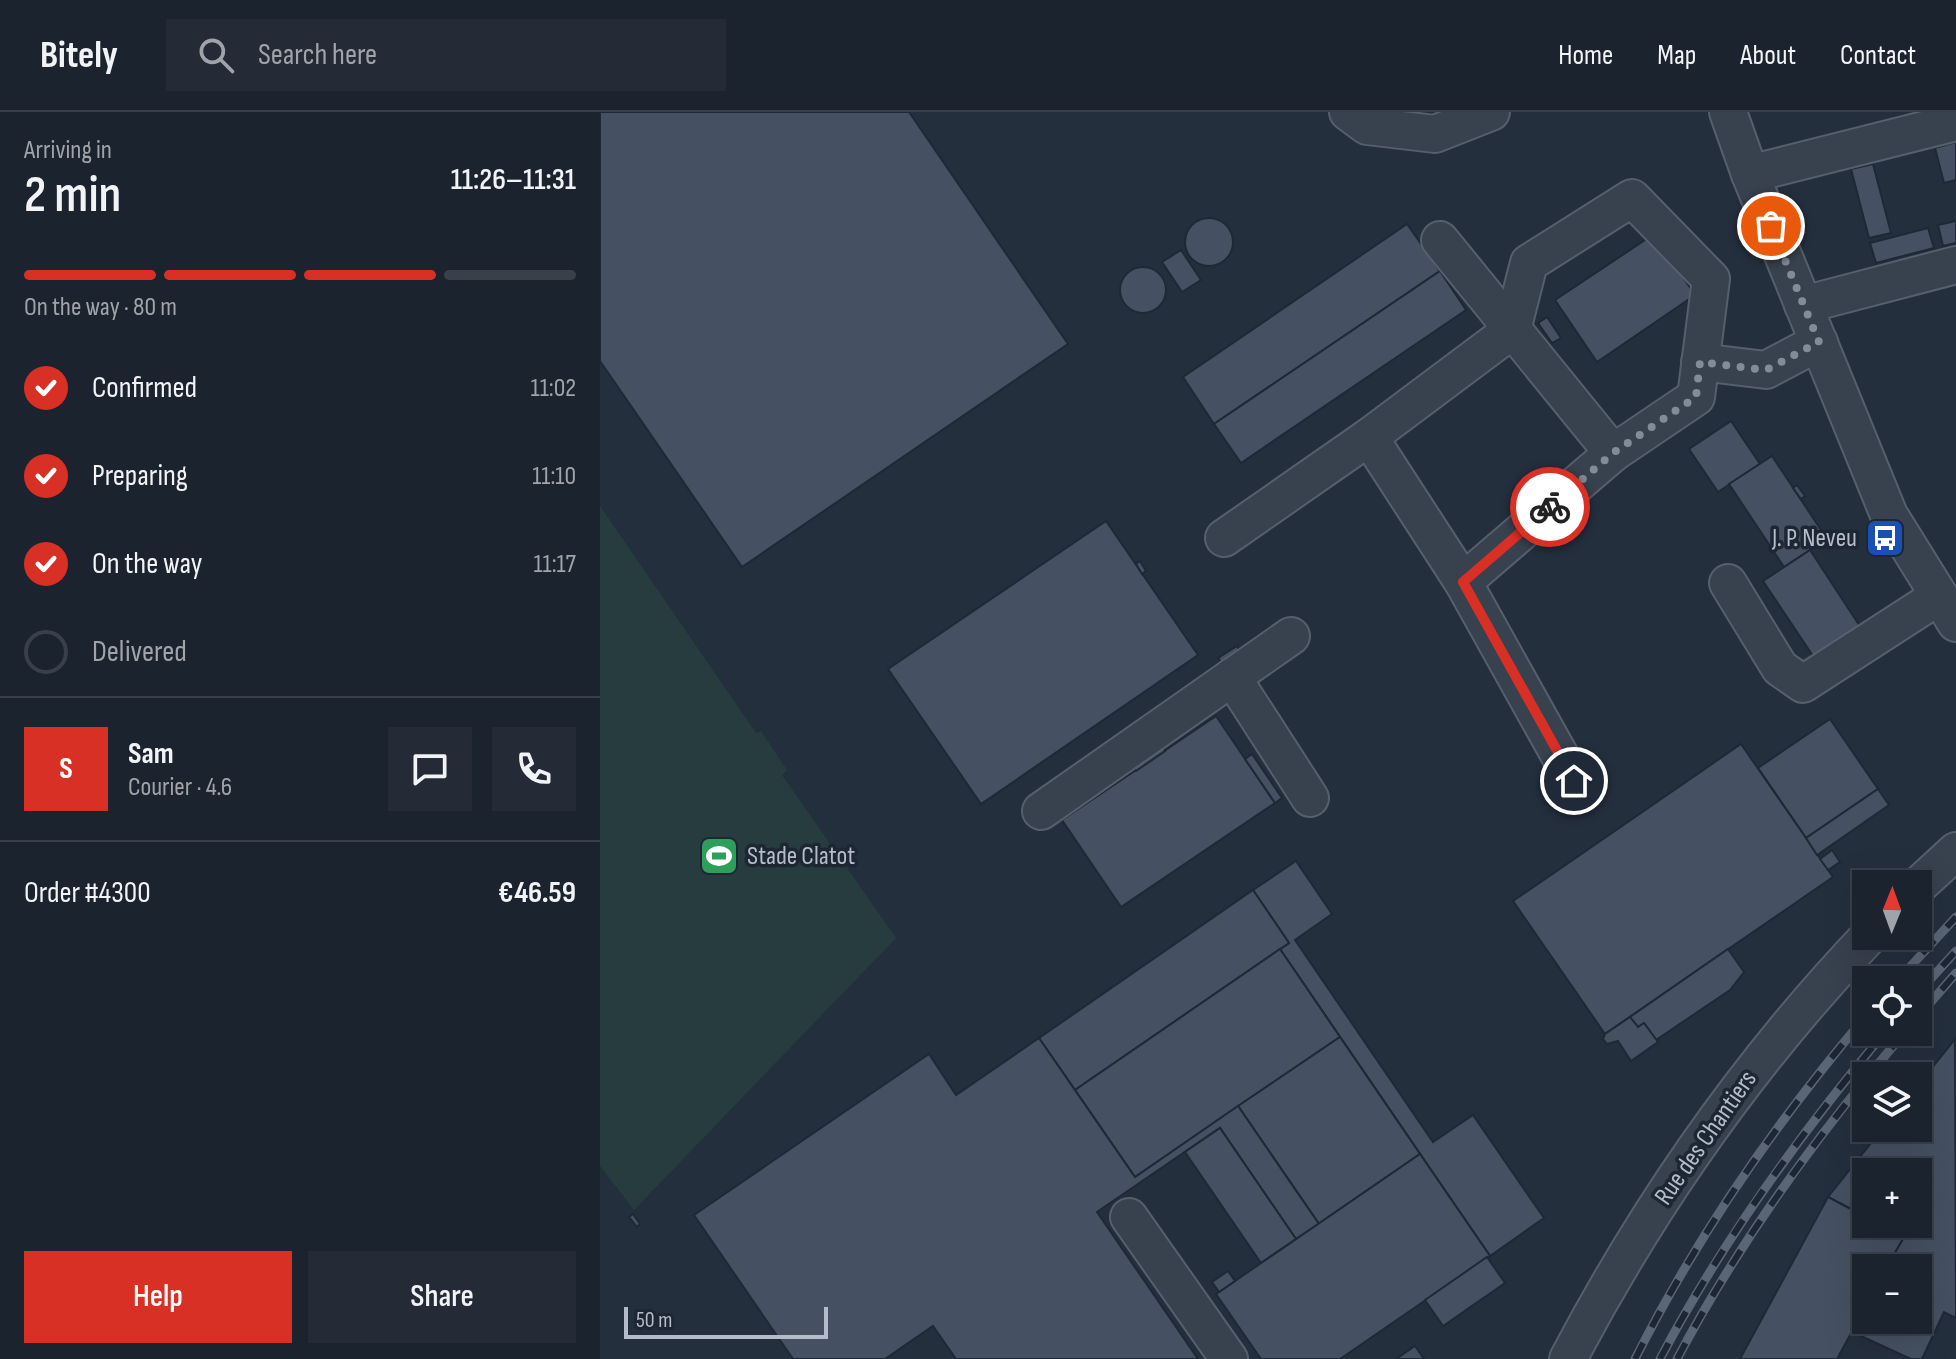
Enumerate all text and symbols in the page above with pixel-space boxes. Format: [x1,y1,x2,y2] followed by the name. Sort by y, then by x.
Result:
[166,19,726,91] search box
[40,33,118,78] text: Bitely
[194,33,238,77] icon: search
[258,37,377,73] text: Search here
[1558,39,1613,72] text: Home
[1657,39,1696,72] text: Map
[1740,39,1796,72] text: About
[1840,39,1916,72] text: Contact
[24,135,112,166] text: Arriving in
[451,162,576,198] text: 11:26–11:31
[24,164,121,227] text: 2 min
[1737,192,1805,260] pin
[1749,204,1793,248] icon: bag
[24,292,177,323] text: On the way · 80 m
[24,366,68,410] icon: check
[92,370,197,406] text: Confirmed
[531,373,576,404] text: 11:02
[24,454,68,498] icon: check
[92,458,188,494] text: Preparing
[532,461,576,492] text: 11:10
[1510,467,1590,547] courier
[1528,485,1572,529] icon: bike
[1864,517,1906,559] bus stop icon: J. P. Neveu
[1771,523,1857,554] place label: J. P. Neveu
[24,542,68,586] icon: check
[92,546,202,582] text: On the way
[533,549,576,580] text: 11:17
[92,634,187,670] text: Delivered
[388,727,472,811] button: chat
[492,727,576,811] button: phone
[128,736,174,772] text: Sam
[1540,747,1608,815] pin
[59,751,73,787] text: S
[1552,759,1596,803] icon: home
[128,772,232,803] text: Courier · 4.6
[698,835,740,877] sports icon: Stade Clatot
[747,841,855,872] place label: Stade Clatot
[1852,870,1932,950] north arrow
[1852,870,1932,1334] map controls
[24,875,151,911] text: Order #4300
[498,875,576,911] text: €46.59
[1852,966,1932,1046] button: locate
[1852,1062,1932,1142] button: layers
[1648,1065,1764,1211] street label: Rue des Chantiers
[1852,1158,1932,1238] button: +
[24,1251,292,1343] button: Help
[308,1251,576,1343] button: Share
[1852,1254,1932,1334] button: −
[624,1303,828,1339] scale bar
[636,1307,672,1334] text: 50 m

